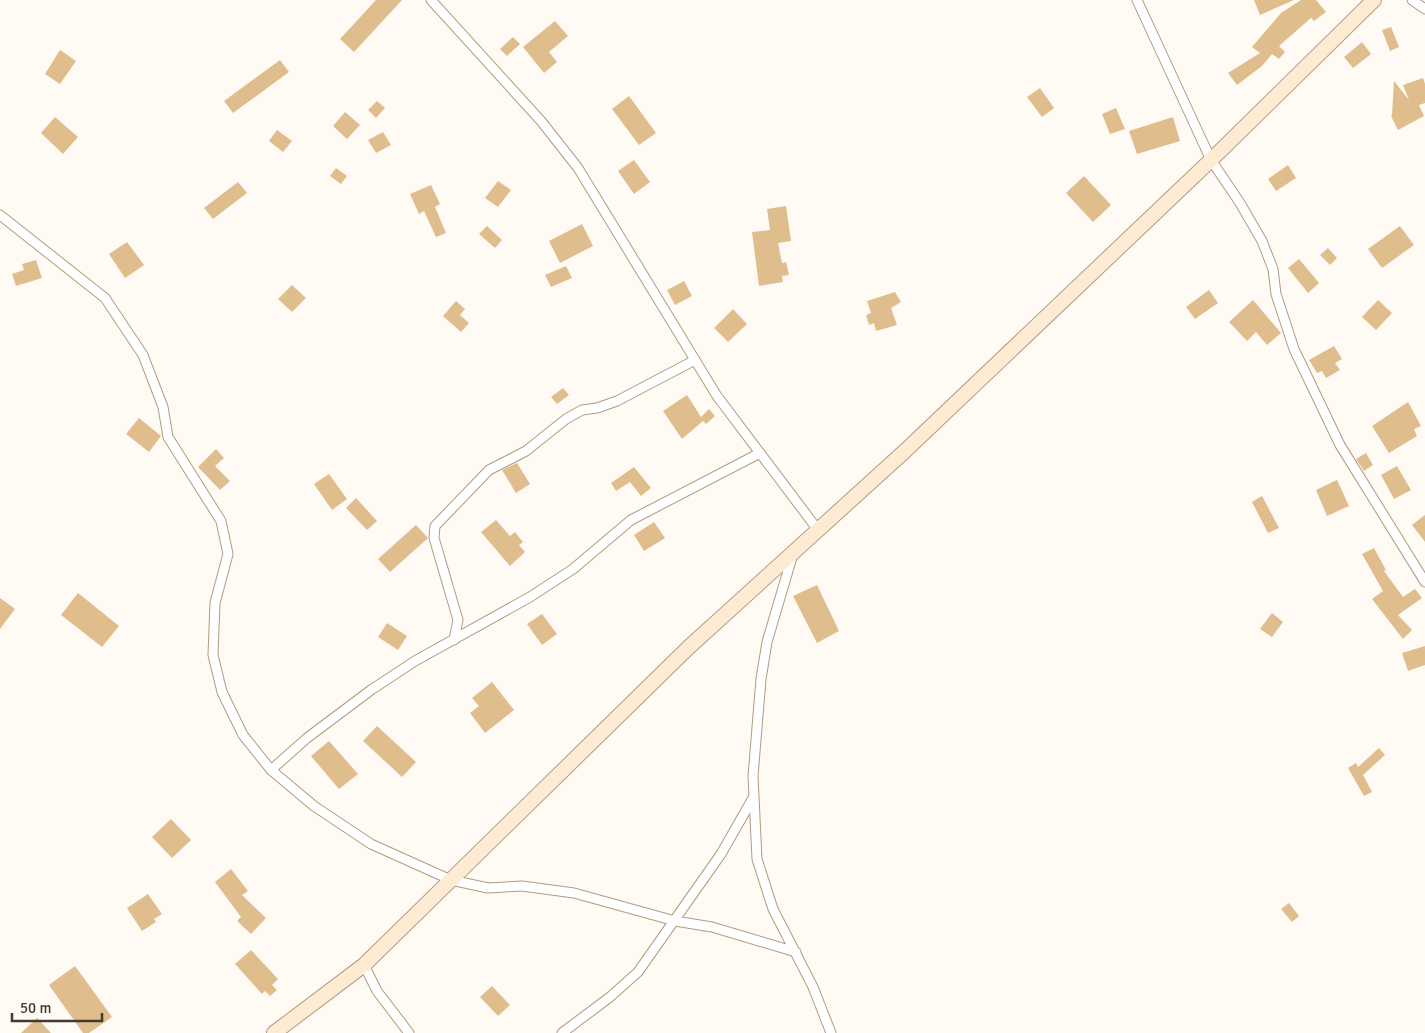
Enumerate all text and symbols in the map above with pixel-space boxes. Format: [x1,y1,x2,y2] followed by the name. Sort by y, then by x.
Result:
[12,990,102,1022] scale bar
[20,999,51,1017] text: 50 m

